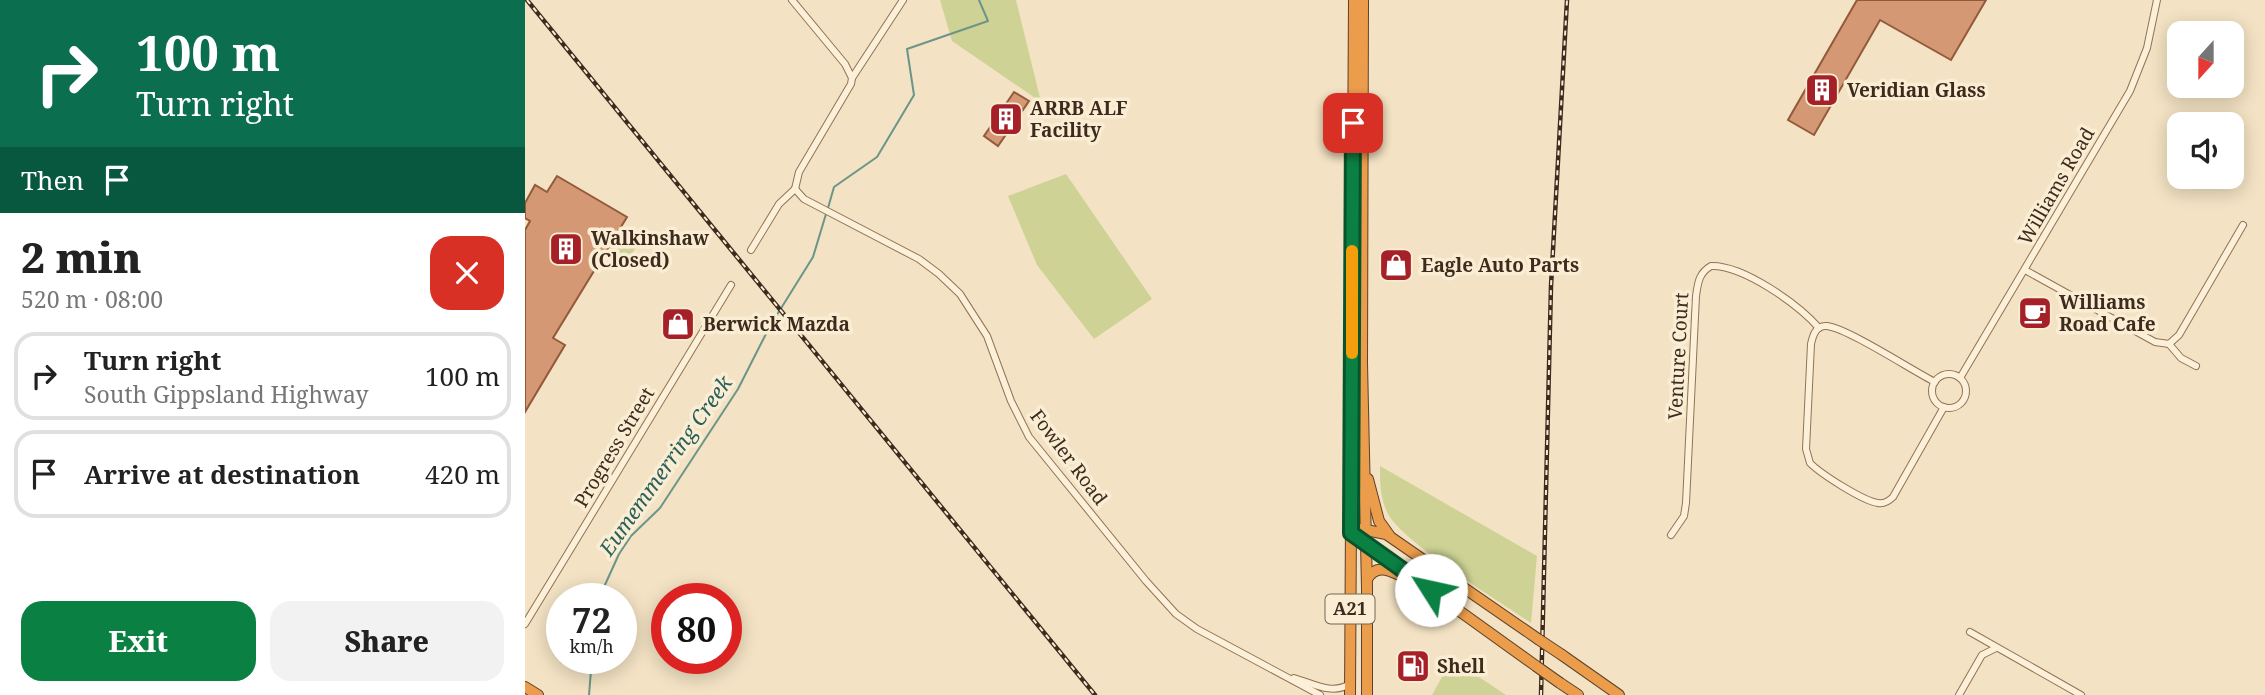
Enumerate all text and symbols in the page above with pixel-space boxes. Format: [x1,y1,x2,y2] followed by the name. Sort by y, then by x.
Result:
[136,19,280,85] text: 100 m
[2167,21,2243,98] north arrow
[2167,21,2244,189] map controls
[21,28,112,119] icon: right
[1803,71,1841,109] building icon: Veridian Glass
[1847,77,1986,103] place label: Veridian Glass
[136,82,294,125] text: Turn right
[1323,93,1383,153] pin
[1030,95,1128,143] place label: ARRB ALF Facility
[987,100,1025,138] building icon: ARRB ALF Facility
[1334,104,1372,142] icon: arrive
[2167,112,2244,189] button: sound
[2012,122,2100,250] street label: Williams Road
[98,161,136,199] icon: arrive
[21,162,84,198] text: Then
[591,225,710,273] place label: Walkinshaw (Closed)
[21,228,142,285] text: 2 min
[547,230,585,268] building icon: Walkinshaw (Closed)
[430,236,504,310] button: close
[1377,246,1415,284] shop icon: Eagle Auto Parts
[1421,252,1579,278] place label: Eagle Auto Parts
[21,283,163,315] text: 520 m · 08:00
[2059,289,2156,337] place label: Williams Road Cafe
[1662,291,1694,420] street label: Venture Court
[2016,294,2054,332] cafe icon: Williams Road Cafe
[659,305,697,343] shop icon: Berwick Mazda
[703,311,850,337] place label: Berwick Mazda
[84,342,221,378] text: Turn right
[25,357,63,395] icon: right
[425,358,500,394] text: 100 m
[592,369,739,562] water label: Eumemmerring Creek
[84,378,368,410] text: South Gippsland Highway
[568,382,660,512] street label: Progress Street
[1024,404,1114,510] street label: Fowler Road
[25,455,63,493] icon: arrive
[84,456,360,492] text: Arrive at destination
[425,456,500,492] text: 420 m
[1394,553,1468,627] position arrow
[651,583,742,674] speed limit sign: 80
[1325,594,1375,624] road number: A21
[572,596,611,643] text: 72
[21,601,256,681] button: Exit
[270,601,504,681] button: Share
[569,634,614,658] text: km/h
[1394,647,1432,685] fuel station icon: Shell
[1437,653,1485,679] place label: Shell

